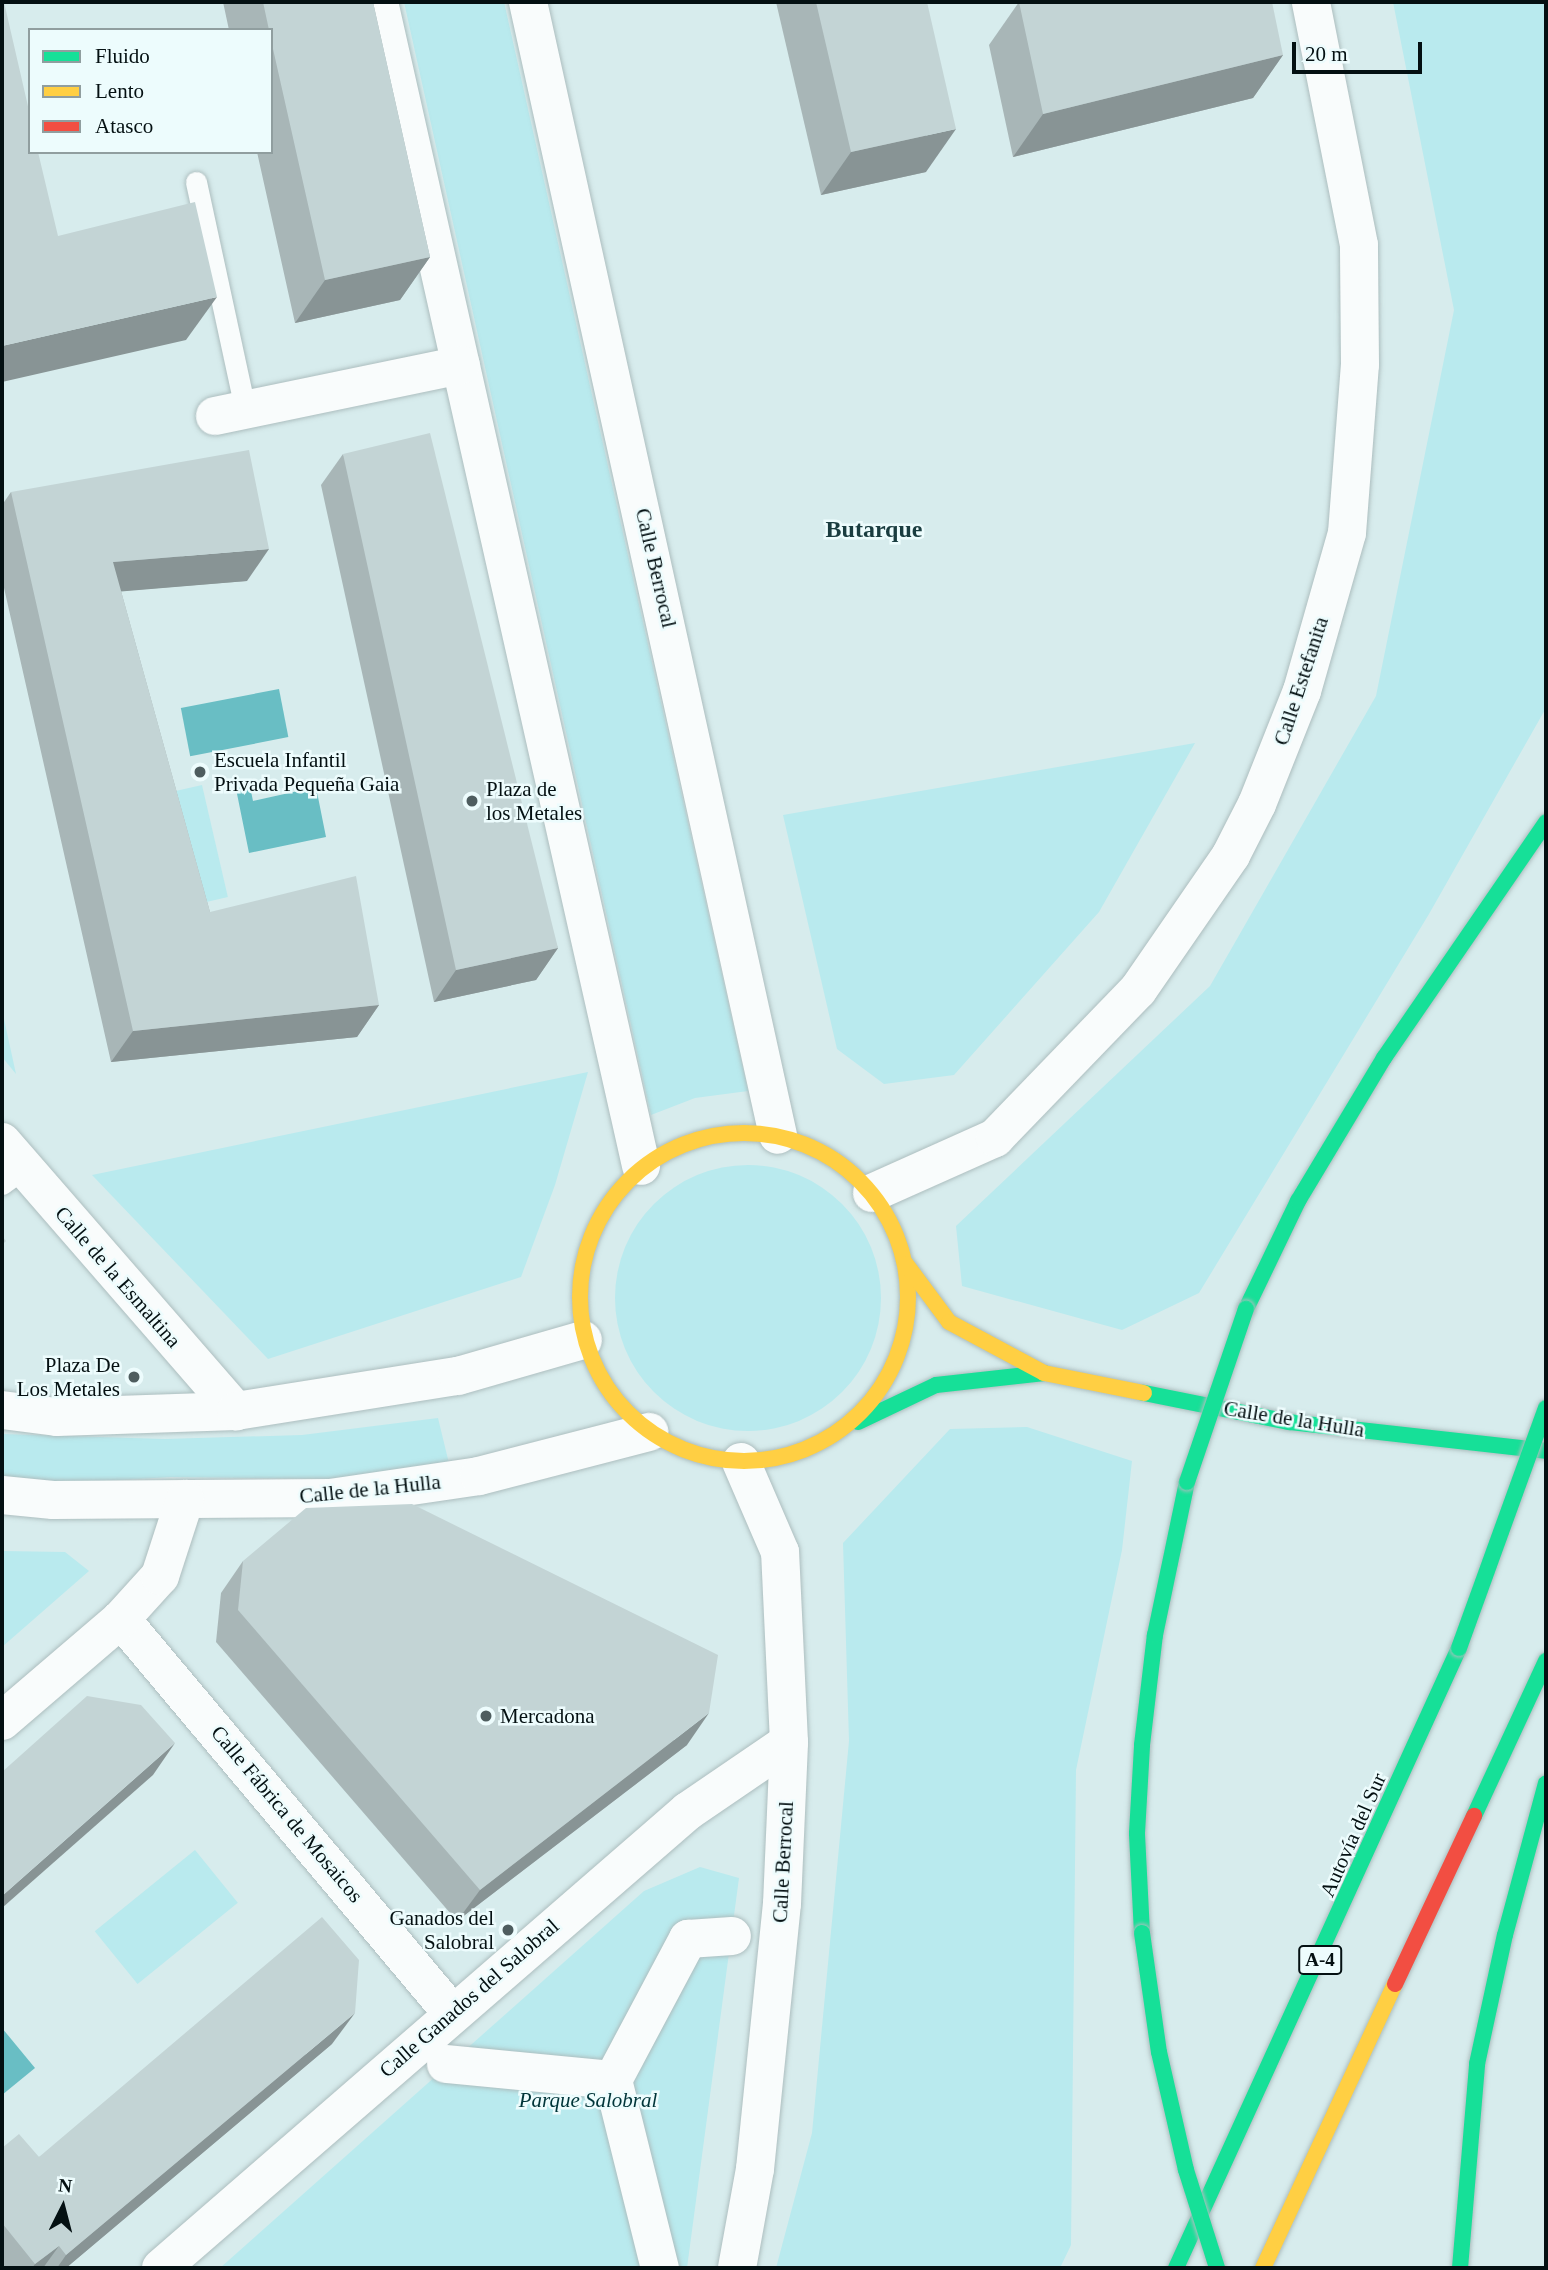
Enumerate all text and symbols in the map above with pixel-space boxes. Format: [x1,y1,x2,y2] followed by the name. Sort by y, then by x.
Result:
[28,28,273,154] legend
[1296,28,1426,72] scale bar
[1305,42,1348,66] text: 20 m
[95,44,150,68] text: Fluido
[95,79,144,103] text: Lento
[95,114,153,138] text: Atasco
[630,506,682,630] street label: Calle Berrocal
[826,516,922,544] district label: Butarque
[1268,614,1334,748] street label: Calle Estefanita
[214,747,399,797] place label: Escuela Infantil Privada Pequeña Gaia
[192,764,208,780] marker: Escuela Infantil Privada Pequeña Gaia
[486,776,582,826] place label: Plaza de los Metales
[464,793,480,809] marker: Plaza de los Metales
[50,1201,186,1353] street label: Calle de la Esmaltina
[17,1352,120,1402] place label: Plaza De Los Metales
[126,1369,142,1385] marker: Plaza De Los Metales
[1222,1395,1366,1443] street label: Calle de la Hulla
[298,1469,442,1509] street label: Calle de la Hulla
[500,1703,594,1729] place label: Mercadona
[478,1708,494,1724] marker: Mercadona
[206,1720,368,1908] street label: Calle Fábrica de Mosaicos
[1314,1769,1392,1901] street label: Autovía del Sur
[767,1800,799,1924] street label: Calle Berrocal
[390,1905,494,1955] place label: Ganados del Salobral
[374,1913,564,2083] street label: Calle Ganados del Salobral
[500,1922,516,1938] marker: Ganados del Salobral
[1297,1944,1343,1976] road number: A-4
[519,2087,657,2113] park label: Parque Salobral
[28,2172,98,2242] north arrow
[57,2174,73,2197] text: N

